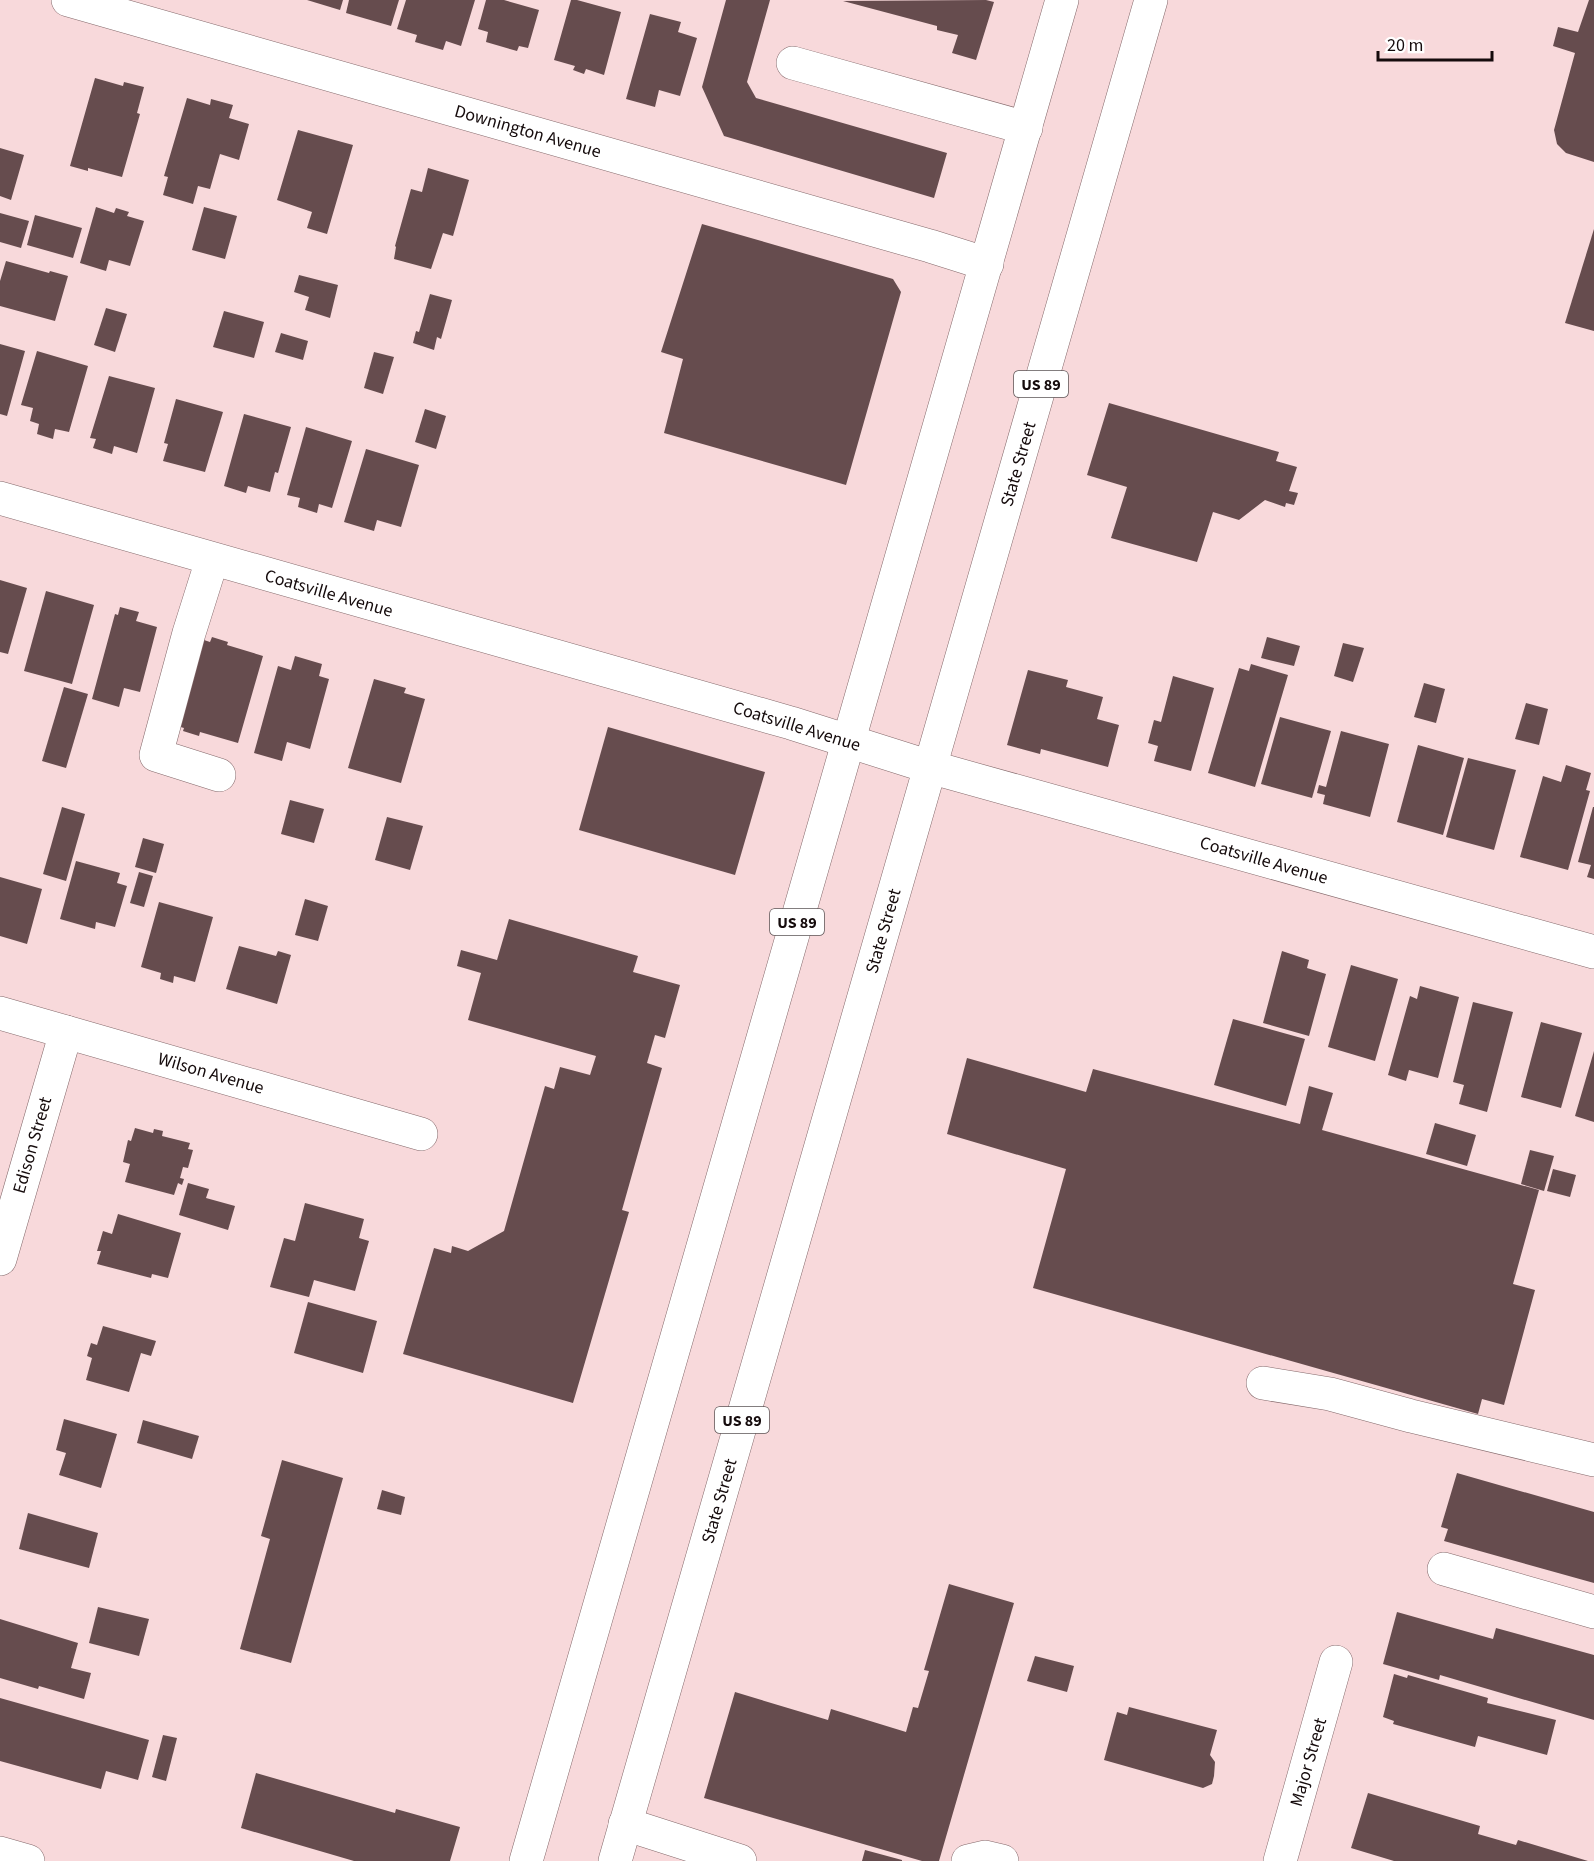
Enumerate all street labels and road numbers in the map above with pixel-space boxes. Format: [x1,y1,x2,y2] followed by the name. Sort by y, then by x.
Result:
[452,99,604,164] street label: Downington Avenue
[1014,371,1068,397] road number: US 89
[994,419,1043,509] street label: State Street
[262,563,396,624] street label: Coatsville Avenue
[730,695,864,758] street label: Coatsville Avenue
[1197,830,1331,891] street label: Coatsville Avenue
[859,886,908,976] street label: State Street
[770,909,824,935] road number: US 89
[155,1046,267,1101] street label: Wilson Avenue
[7,1094,58,1196] street label: Edison Street
[715,1407,769,1433] road number: US 89
[695,1456,744,1546] street label: State Street
[1284,1715,1333,1809] street label: Major Street

